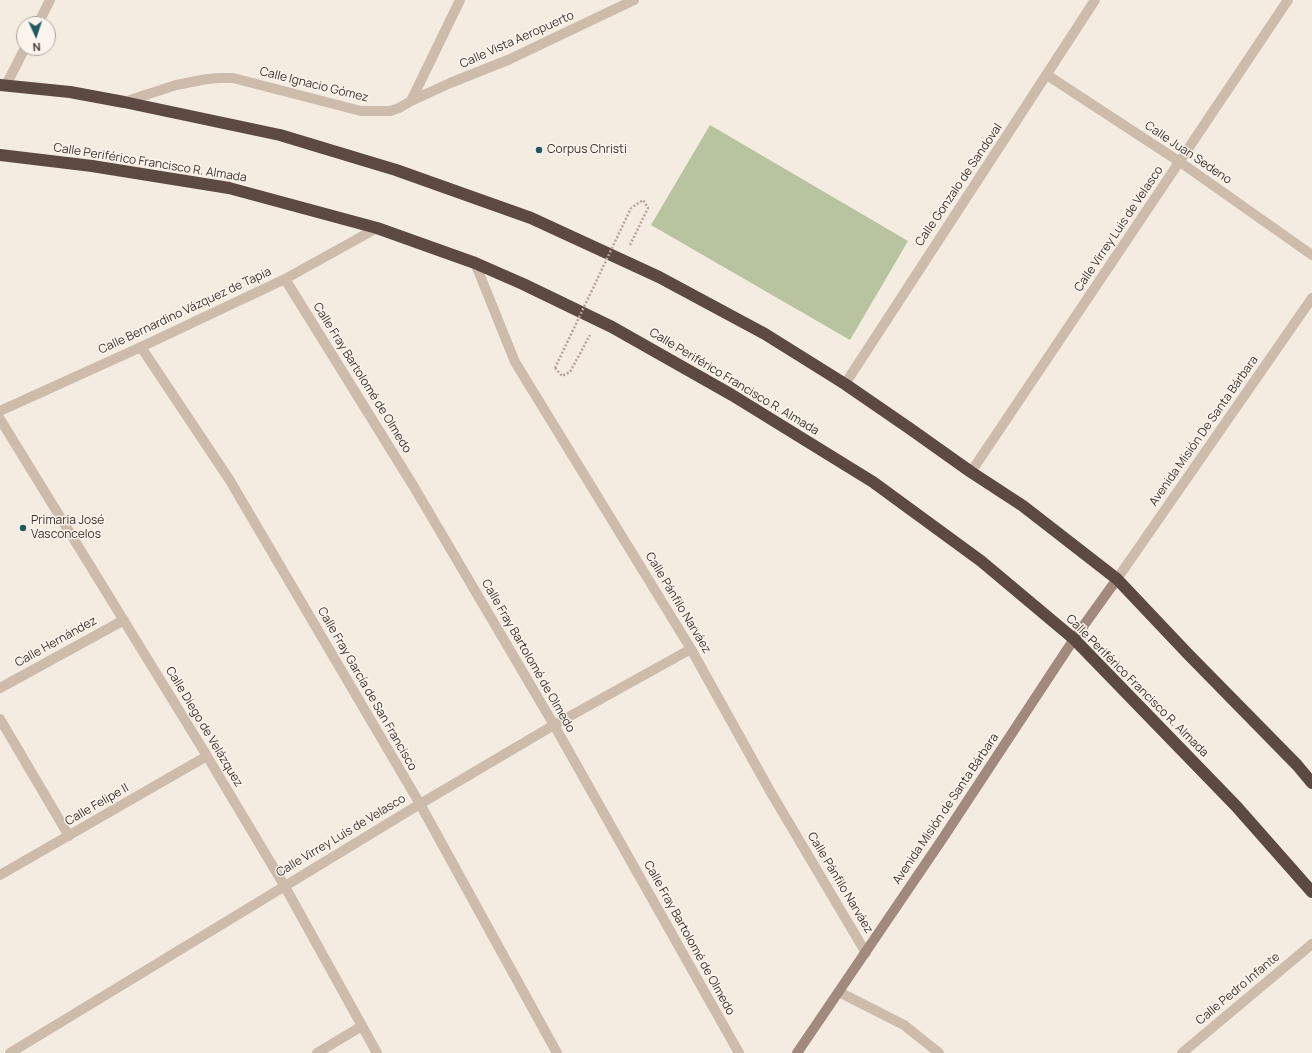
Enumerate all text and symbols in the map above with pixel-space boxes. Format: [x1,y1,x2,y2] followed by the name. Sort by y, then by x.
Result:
[458,8,576,72] street label: Calle Vista Aeropuerto
[16,16,56,56] north arrow
[32,40,41,55] text: N
[258,64,370,106] street label: Calle Ignacio Gómez
[1142,119,1234,187] street label: Calle Juan Sedeno
[913,121,1005,249] street label: Calle Gonzalo de Sandoval
[52,141,248,185] street label: Calle Periférico Francisco R. Almada
[547,143,627,157] place label: Corpus Christi
[534,145,544,155] marker: Corpus Christi
[1072,163,1166,295] street label: Calle Virrey Luis de Velasco
[96,265,274,357] street label: Calle Bernardino Vázquez de Tapia
[310,300,414,456] street label: Calle Fray Bartolomé de Olmedo
[647,326,821,438] street label: Calle Periférico Francisco R. Almada
[1146,353,1262,509] street label: Avenida Misión De Santa Bárbara
[31,514,104,542] place label: Primaria José Vasconcelos
[18,523,28,533] marker: Primaria José Vasconcelos
[642,550,714,656] street label: Calle Pánfilo Narváez
[478,577,578,735] street label: Calle Fray Bartolomé de Olmedo
[314,605,420,773] street label: Calle Fray García de San Francisco
[1063,612,1211,760] street label: Calle Periférico Francisco R. Almada
[13,614,99,670] street label: Calle Hernández
[162,664,246,790] street label: Calle Diego de Velázquez
[890,731,1002,887] street label: Avenida Misión de Santa Bárbara
[63,781,131,829] street label: Calle Felipe II
[274,792,408,880] street label: Calle Virrey Luis de Velasco
[804,830,876,936] street label: Calle Pánfilo Narváez
[640,858,738,1018] street label: Calle Fray Bartolomé de Olmedo
[1193,950,1283,1028] street label: Calle Pedro Infante

